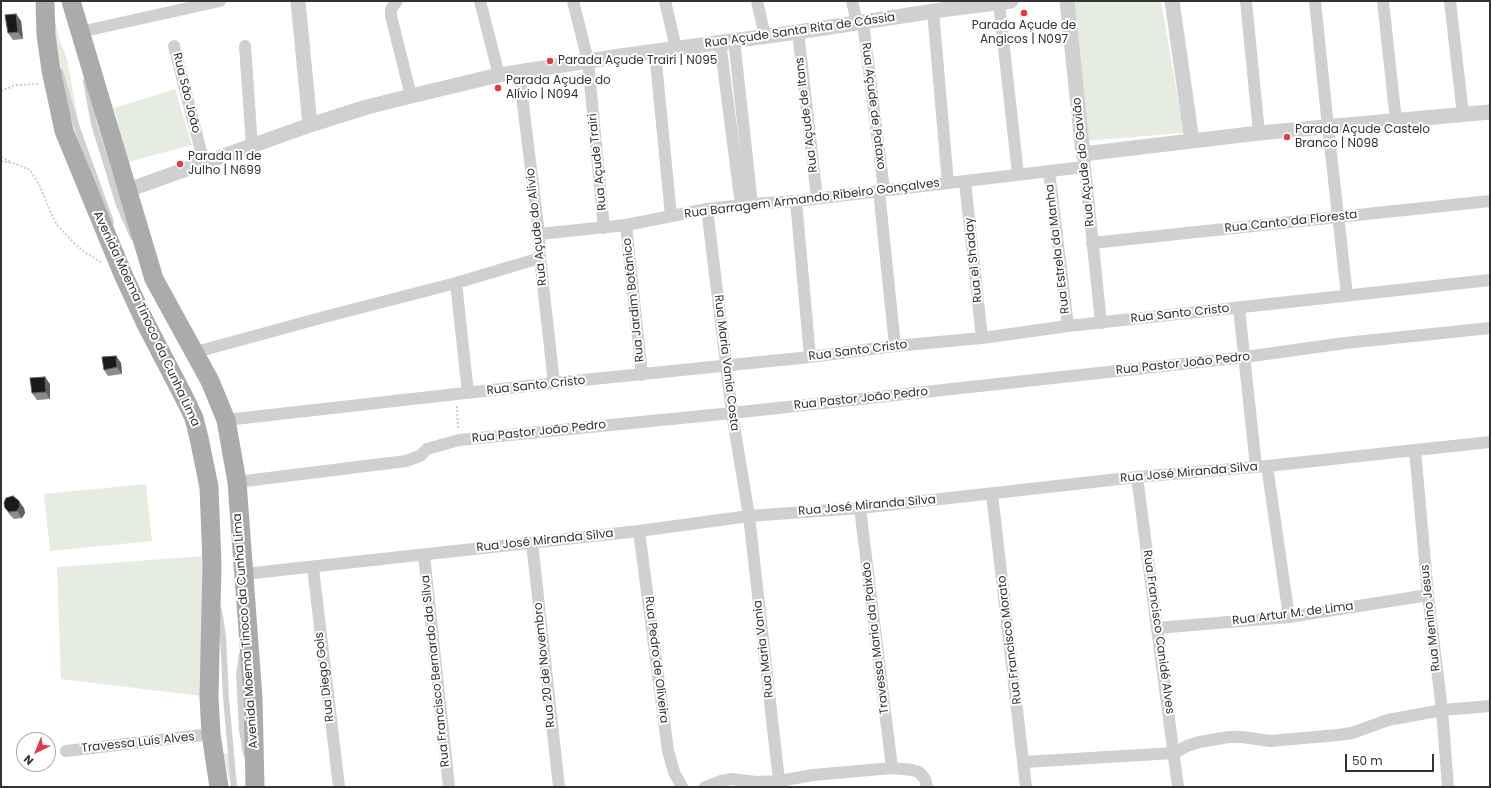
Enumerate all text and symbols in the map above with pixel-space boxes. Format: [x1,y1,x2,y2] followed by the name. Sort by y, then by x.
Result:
[1019,8,1029,18] marker: Parada Açude de Angicos | N097
[704,10,896,52] street label: Rua Açude Santa Rita de Cássia
[972,19,1076,47] place label: Parada Açude de Angicos | N097
[858,42,888,170] street label: Rua Açude de Pataxo
[169,51,203,135] street label: Rua São João
[558,54,717,68] place label: Parada Açude Trairí | N095
[545,56,555,66] marker: Parada Açude Trairí | N095
[793,56,821,174] street label: Rua Açude de Itans
[506,74,611,102] place label: Parada Açude do Alívio | N094
[493,83,503,93] marker: Parada Açude do Alívio | N094
[1070,97,1098,227] street label: Rua Açude do Gavião
[586,113,610,211] street label: Rua Açude Trairi
[1295,123,1430,151] place label: Parada Açude Castelo Branco | N098
[1282,132,1292,142] marker: Parada Açude Castelo Branco | N098
[188,150,262,178] place label: Parada 11 de Julho | N699
[175,159,185,169] marker: Parada 11 de Julho | N699
[524,167,550,287] street label: Rua Açude do Alivio
[683,176,941,222] street label: Rua Barragem Armando Ribeiro Gonçalves
[1043,183,1073,315] street label: Rua Estrela da Manha
[1224,208,1358,236] street label: Rua Canto da Floresta
[90,209,202,429] street label: Avenida Moema Tinoco da Cunha Lima
[962,217,986,303] street label: Rua el Shaday
[620,237,648,363] street label: Rua Jardim Botânico
[710,294,742,432] street label: Rua Maria Vania Costa
[1130,302,1230,326] street label: Rua Santo Cristo
[808,338,908,364] street label: Rua Santo Cristo
[1115,350,1251,378] street label: Rua Pastor João Pedro
[486,374,586,398] street label: Rua Santo Cristo
[793,385,929,413] street label: Rua Pastor João Pedro
[471,418,607,446] street label: Rua Pastor João Pedro
[1120,460,1258,486] street label: Rua José Miranda Silva
[798,493,936,519] street label: Rua José Miranda Silva
[231,513,261,749] street label: Avenida Moema Tinoco da Cunha Lima
[476,527,614,555] street label: Rua José Miranda Silva
[1139,549,1177,715] street label: Rua Francisco Canidé Alves
[860,561,892,715] street label: Travessa Maria da Paixão
[1418,564,1444,672] street label: Rua Menino Jesus
[419,574,453,768] street label: Rua Francisco Bernardo da Silva
[995,575,1025,705] street label: Rua Francisco Morato
[641,596,671,724] street label: Rua Pedro de Oliveira
[751,599,777,699] street label: Rua Maria Vania
[1232,599,1354,629] street label: Rua Artur M. de Lima
[531,602,559,728] street label: Rua 20 de Novembro
[312,631,338,723] street label: Rua Diego Gois
[81,730,195,756] street label: Travessa Luís Alves
[16,732,56,772] north arrow
[1347,746,1436,772] scale bar
[20,751,37,769] text: N
[1352,752,1383,769] text: 50 m

